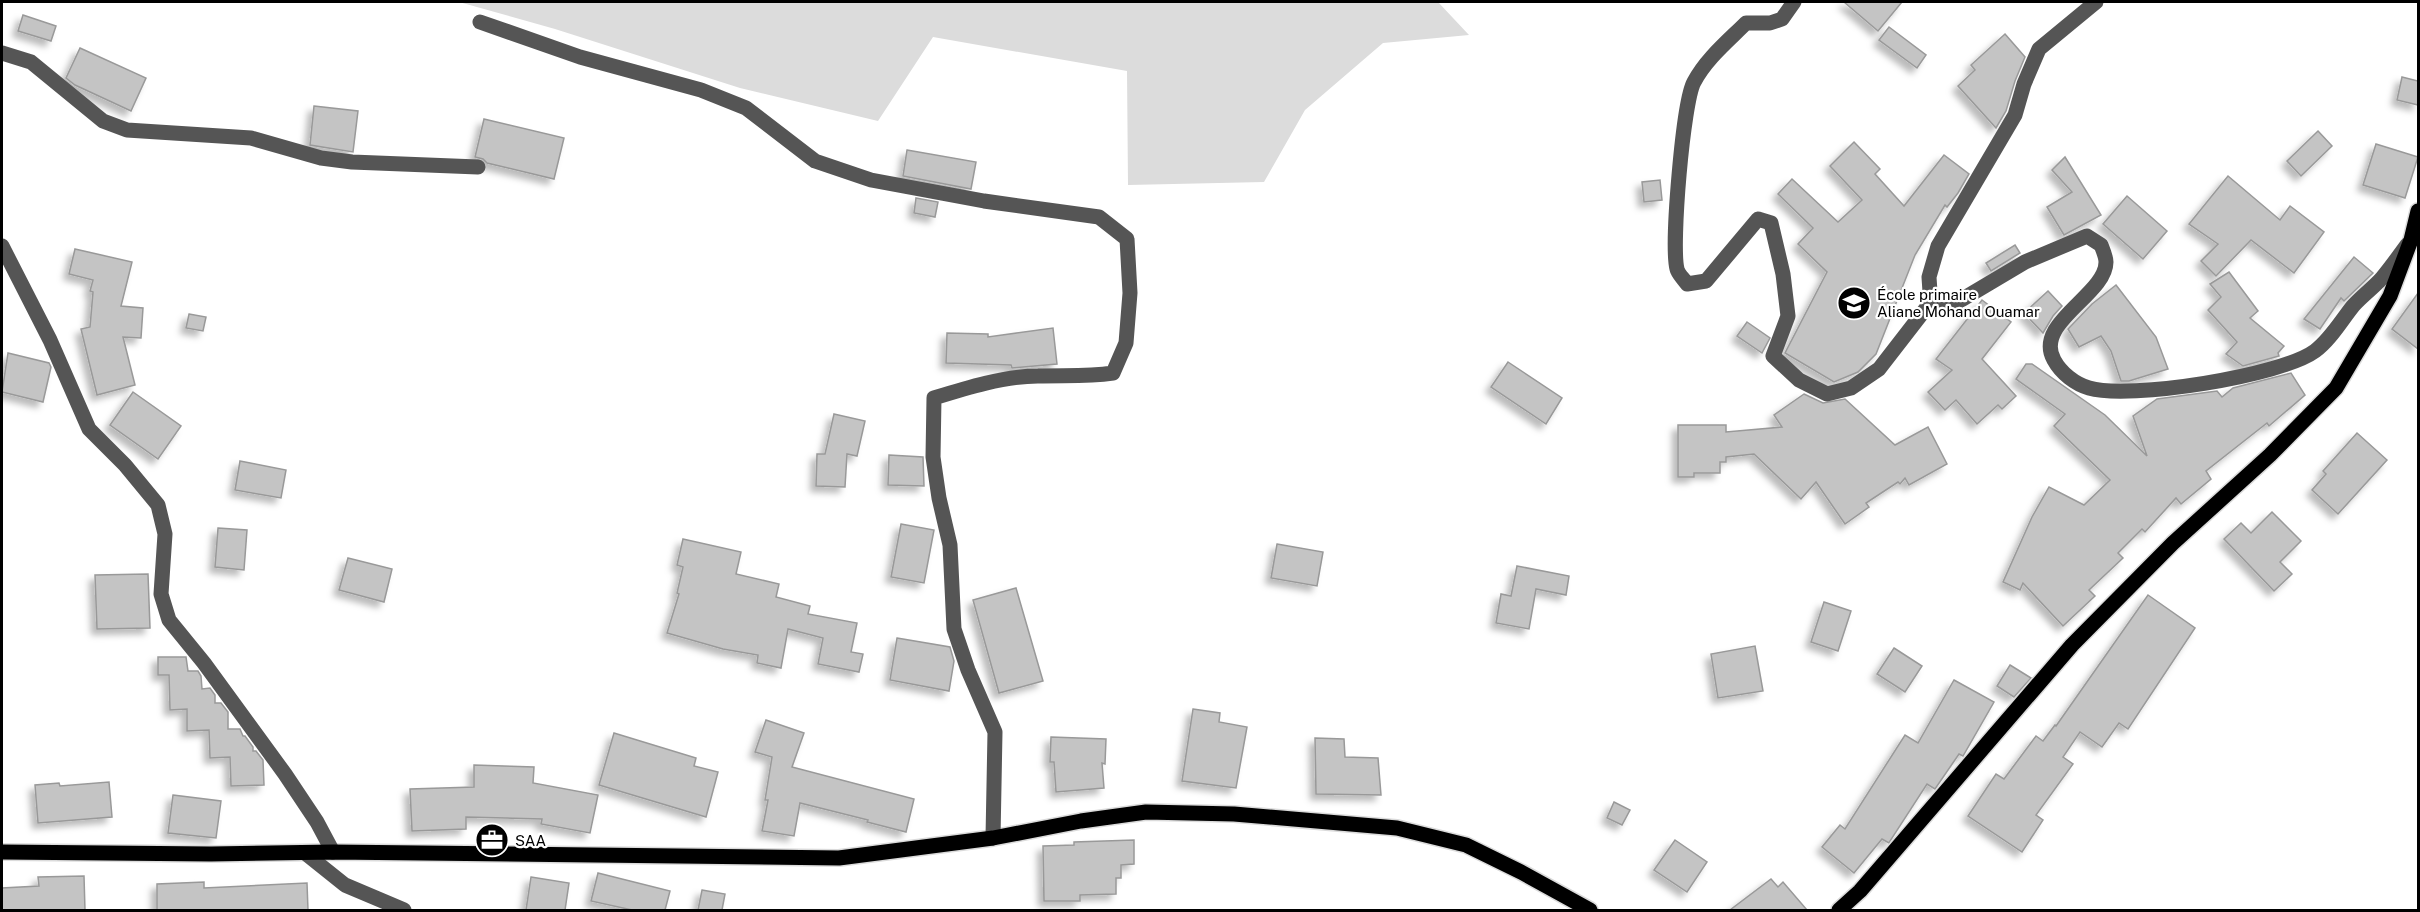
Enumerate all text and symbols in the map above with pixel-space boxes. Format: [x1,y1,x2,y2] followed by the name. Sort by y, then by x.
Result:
[1836,285,1872,321] school or university icon: École primaire Aliane Mohand Ouamar
[1877,286,2040,320] place label: École primaire Aliane Mohand Ouamar
[474,822,510,858] office icon: SAA
[515,832,547,849] place label: SAA

